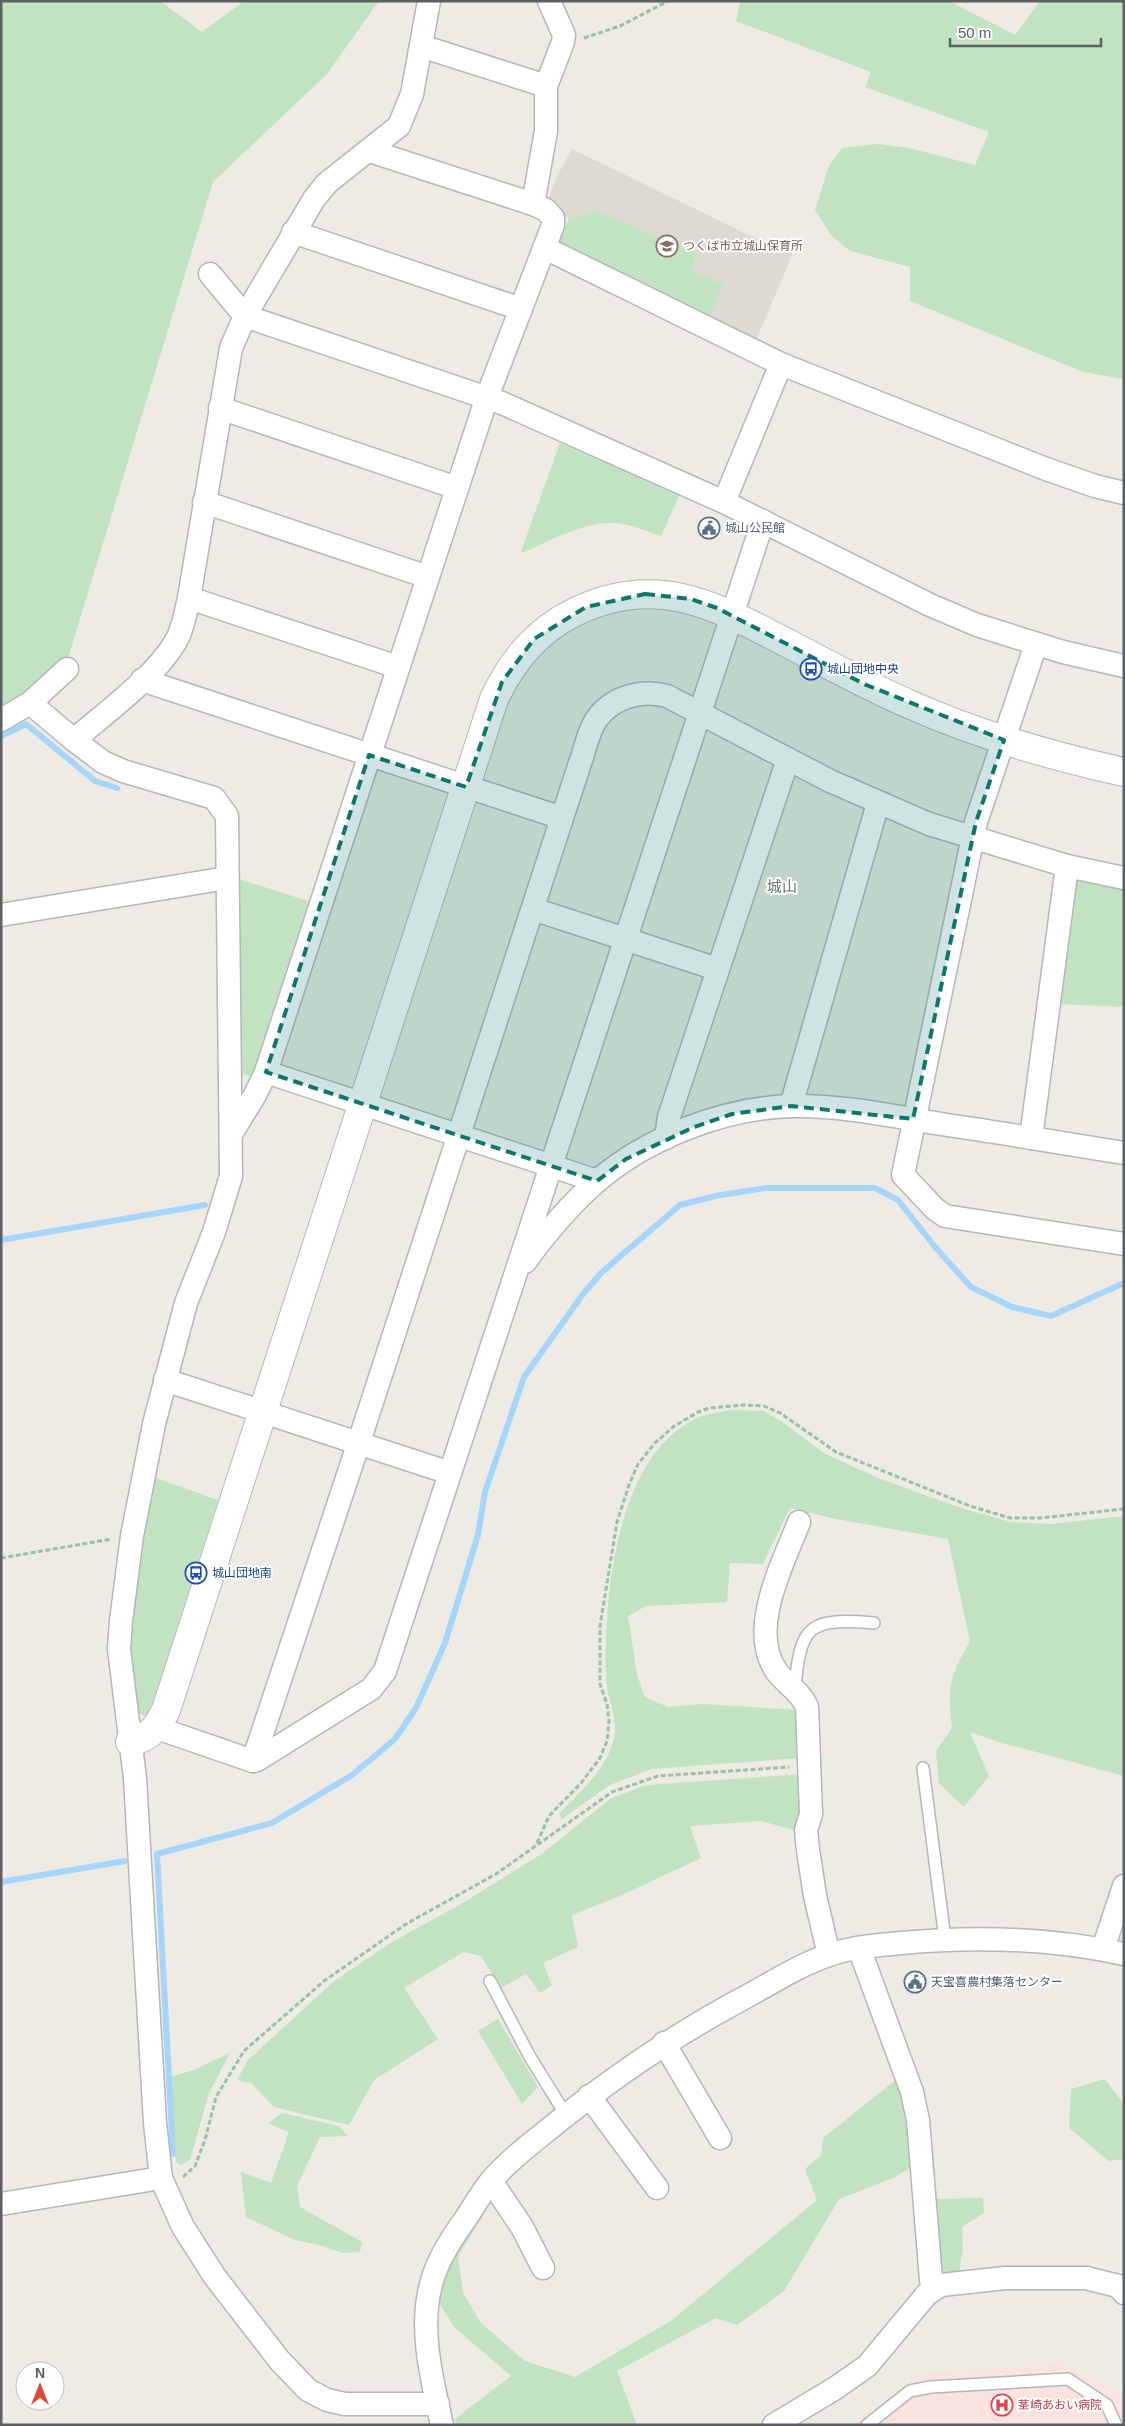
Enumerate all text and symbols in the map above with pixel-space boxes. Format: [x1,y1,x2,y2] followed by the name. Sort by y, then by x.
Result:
[950,15,1101,47] scale bar
[958,24,991,41] text: 50 m
[655,234,679,258] school or university icon: つくば市立城山保育所
[683,239,803,253] place label: つくば市立城山保育所
[697,516,721,540] public building icon: 城山公民館
[725,521,785,535] place label: 城山公民館
[799,657,823,681] bus stop icon: 城山団地中央
[827,662,899,676] place label: 城山団地中央
[767,878,797,895] district label: 城山
[184,1561,208,1585] bus stop icon: 城山団地南
[212,1566,272,1580] place label: 城山団地南
[903,1970,927,1994] public building icon: 天宝喜農村集落センター
[931,1975,1063,1989] place label: 天宝喜農村集落センター
[15,2361,65,2411] north arrow
[35,2365,45,2381] text: N
[990,2393,1014,2417] hospital icon: 茎崎あおい病院
[1018,2398,1102,2412] place label: 茎崎あおい病院

